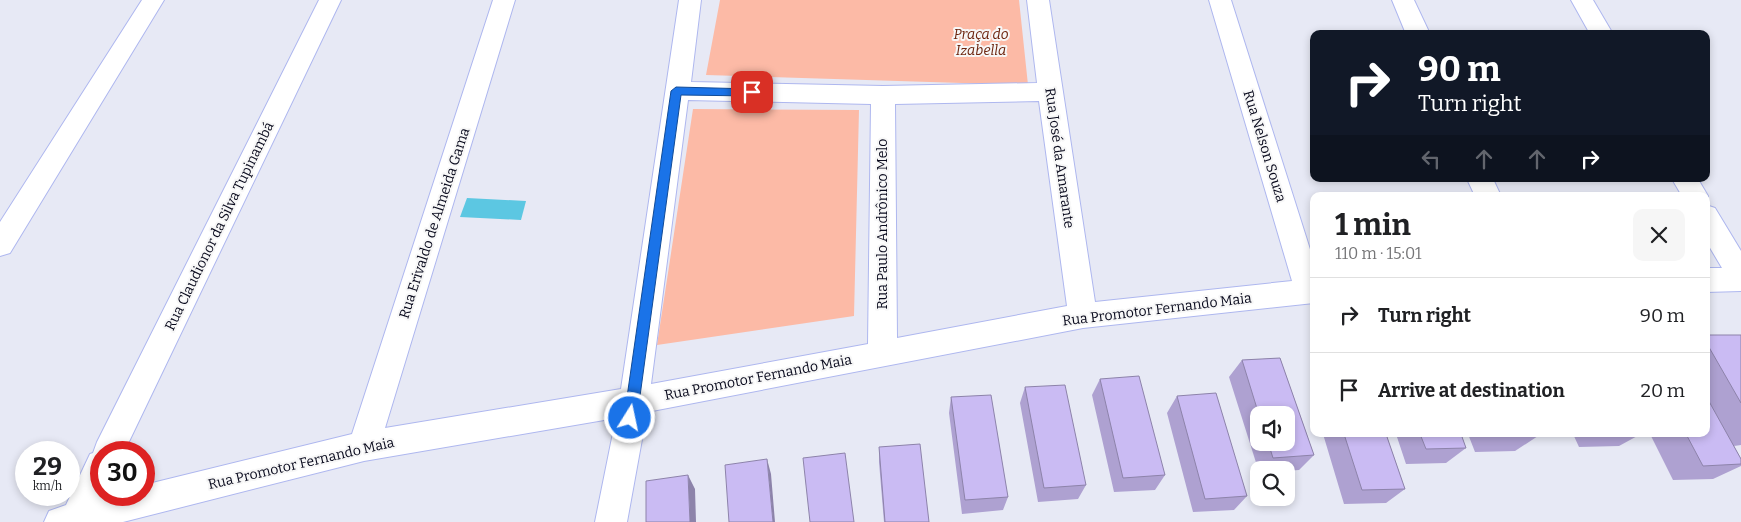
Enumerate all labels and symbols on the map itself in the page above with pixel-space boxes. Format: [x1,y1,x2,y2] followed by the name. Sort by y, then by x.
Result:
[954,26,1009,59] park label: Praça do Izabella
[731,71,773,113] pin
[1041,87,1078,229] street label: Rua José da Amarante
[1239,88,1290,205] street label: Rua Nelson Souza
[161,119,278,333] street label: Rua Claudionor da Silva Tupinambá
[396,125,474,321] street label: Rua Erivaldo de Almeida Gama
[874,139,891,309] street label: Rua Paulo Andrônico Melo
[1061,289,1253,330] street label: Rua Promotor Fernando Maia
[663,351,854,404] street label: Rua Promotor Fernando Maia
[603,391,655,443] position arrow
[206,434,396,493] street label: Rua Promotor Fernando Maia
[90,441,155,506] speed limit sign: 30

